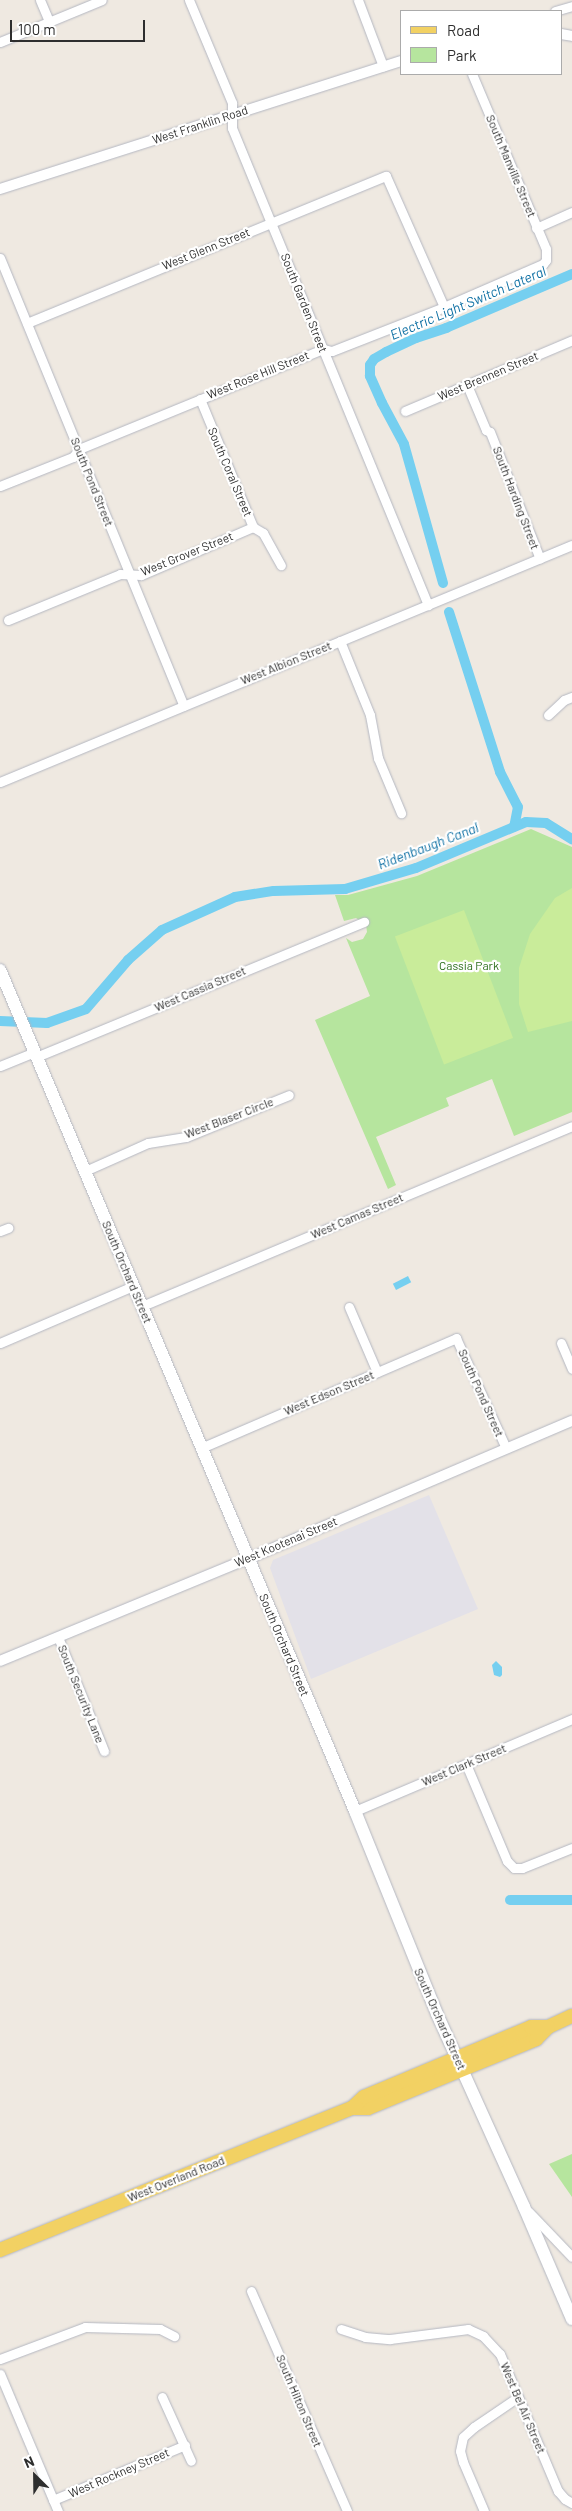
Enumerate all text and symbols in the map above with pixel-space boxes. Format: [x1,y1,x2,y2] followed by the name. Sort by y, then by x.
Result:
[12,10,148,42] scale bar
[400,10,562,75] legend
[18,20,56,38] text: 100 m
[447,21,480,39] text: Road
[447,46,476,64] text: Park
[150,103,250,147] street label: West Franklin Road
[483,113,539,219] street label: South Manville Street
[160,225,252,273] street label: West Glenn Street
[278,251,330,355] street label: South Garden Street
[388,263,548,343] water label: Electric Light Switch Lateral
[205,348,311,402] street label: West Rose Hill Street
[436,348,540,404] street label: West Brennen Street
[205,425,255,519] street label: South Coral Street
[68,435,116,529] street label: South Pond Street
[490,444,542,552] street label: South Harding Street
[139,529,235,579] street label: West Grover Street
[239,638,333,688] street label: West Albion Street
[375,819,481,873] water label: Ridenbaugh Canal
[439,959,499,973] park label: Cassia Park
[152,963,248,1015] street label: West Cassia Street
[182,1094,276,1142] street label: West Blaser Circle
[309,1190,405,1242] street label: West Camas Street
[99,1219,155,1325] street label: South Orchard Street
[455,1347,507,1439] street label: South Pond Street
[282,1368,376,1418] street label: West Edson Street
[232,1514,340,1570] street label: West Kootenai Street
[256,1592,312,1698] street label: South Orchard Street
[55,1643,107,1745] street label: South Security Lane
[420,1741,508,1789] street label: West Clark Street
[411,1966,469,2072] street label: South Orchard Street
[125,2153,227,2205] street label: West Overland Road
[273,2353,325,2449] street label: South Hilton Street
[497,2360,549,2456] street label: West Bel Air Street
[66,2445,172,2501] street label: West Rockney Street
[10,2451,60,2501] north arrow
[21,2452,37,2471] text: N

